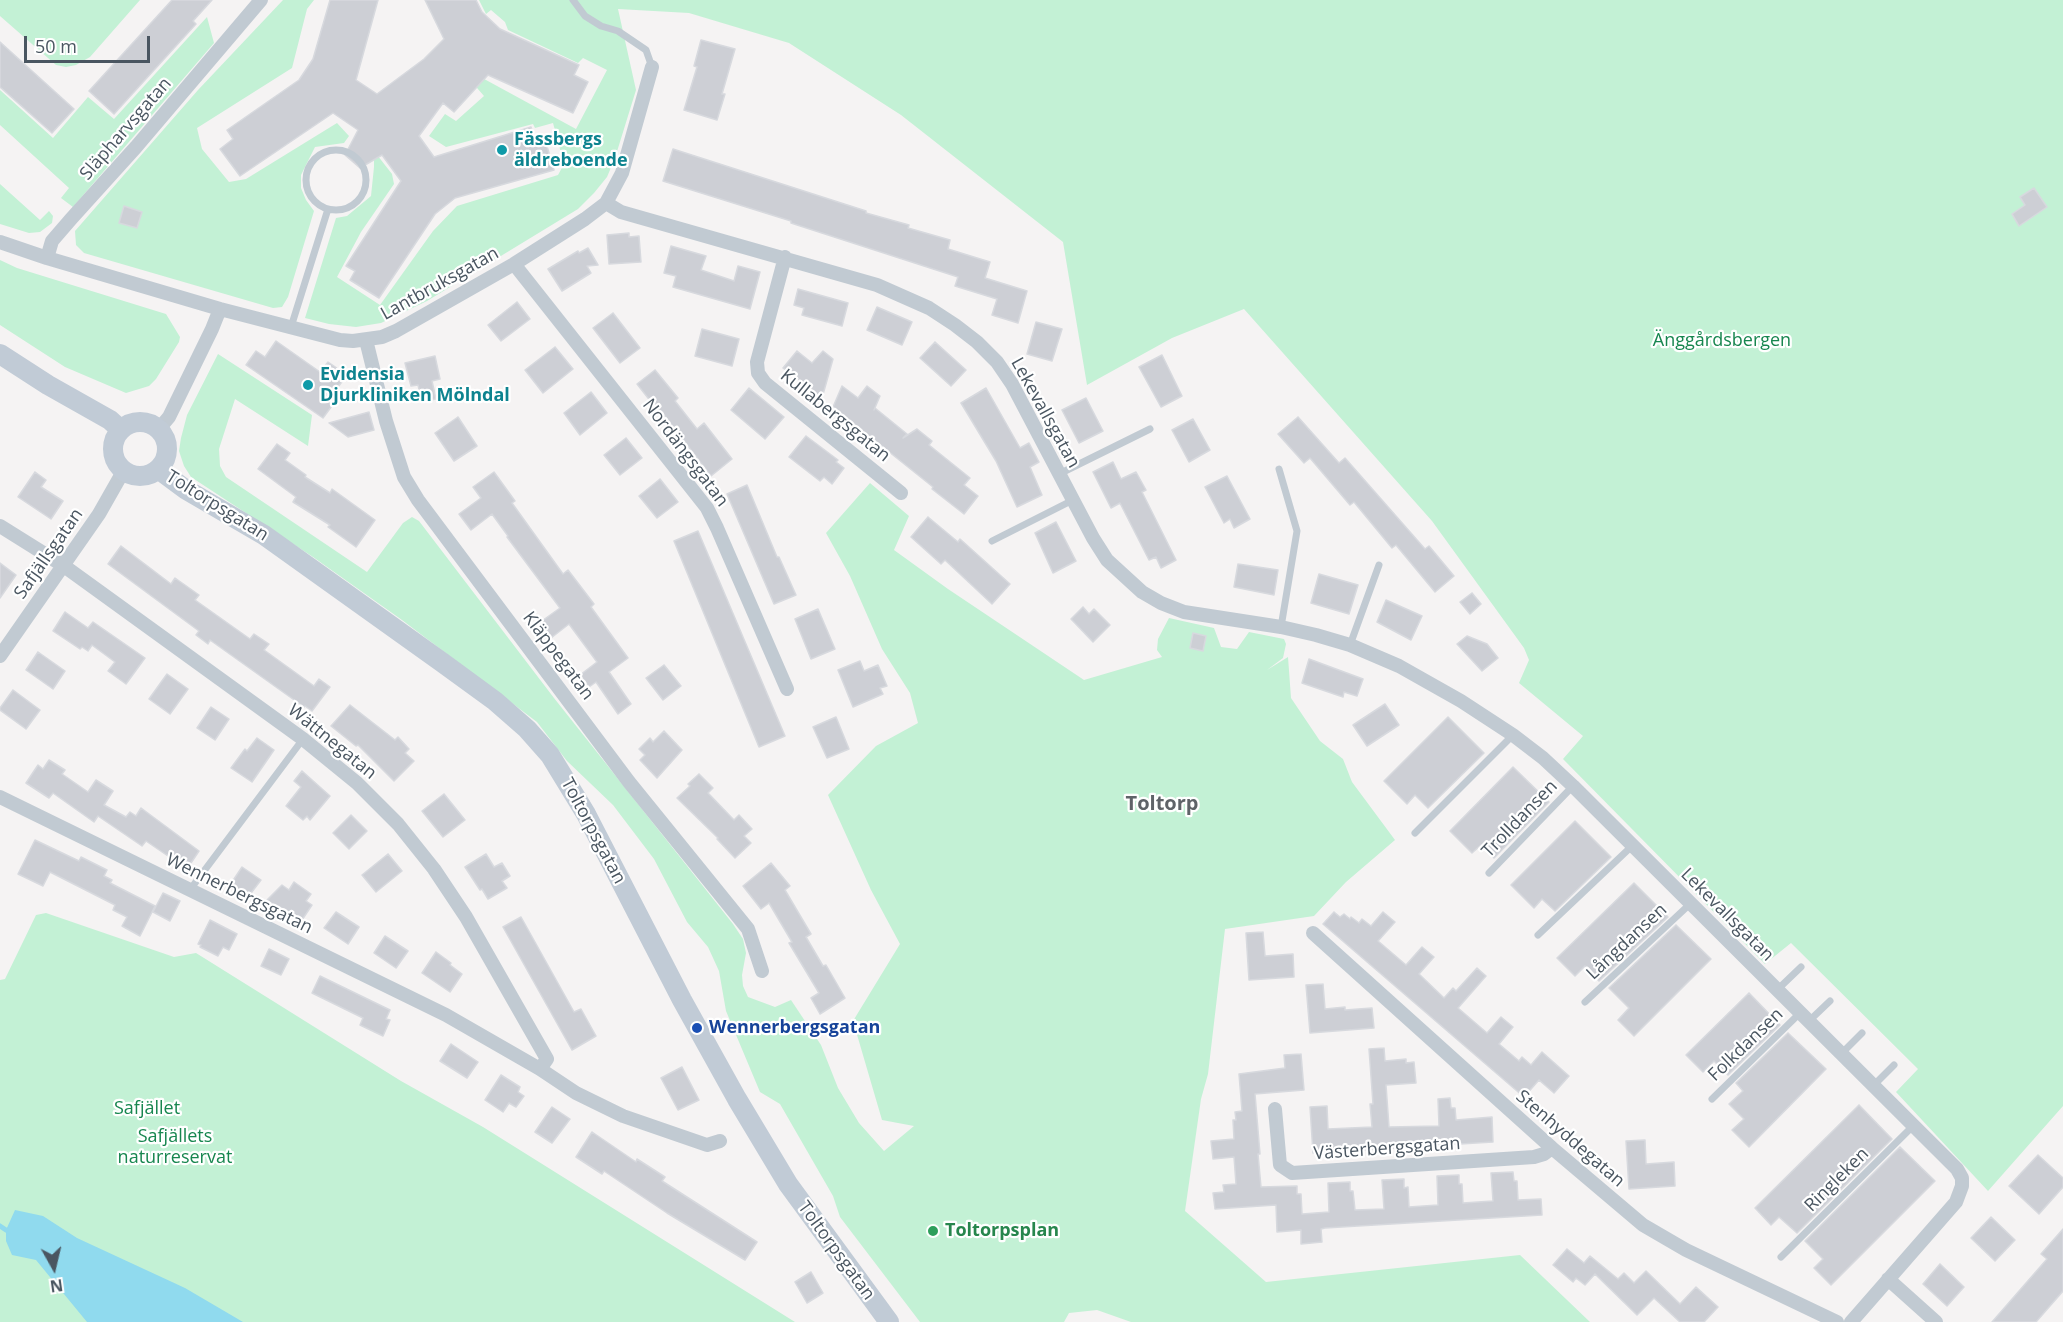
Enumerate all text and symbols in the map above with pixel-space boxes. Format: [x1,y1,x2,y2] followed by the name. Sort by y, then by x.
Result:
[27,24,153,62] scale bar
[35,34,77,58] text: 50 m
[76,73,176,185] street label: Släpharvsgatan
[514,129,628,172] place label: Fässbergs äldreboende
[495,143,509,157] marker: Fässbergs äldreboende
[377,243,503,325] street label: Lantbruksgatan
[1653,330,1791,352] park label: Änggårdsbergen
[1006,354,1084,472] street label: Lekevallsgatan
[320,364,510,406] place label: Evidensia Djurkliniken Mölndal
[776,365,894,467] street label: Kullabergsgatan
[301,378,315,392] marker: Evidensia Djurkliniken Mölndal
[637,395,733,511] street label: Nordängsgatan
[162,466,272,546] street label: Toltorpsgatan
[10,505,88,603] street label: Safjällsgatan
[518,608,598,704] street label: Kläppegatan
[283,700,381,784] street label: Wättnegatan
[556,774,630,888] street label: Toltorpsgatan
[1478,776,1562,862] street label: Trolldansen
[1126,792,1198,816] district label: Toltorp
[162,849,316,939] street label: Wennerbergsgatan
[1676,864,1778,966] street label: Lekevallsgatan
[1582,899,1672,985] street label: Långdansen
[1704,1004,1788,1086] street label: Folkdansen
[709,1017,880,1039] place label: Wennerbergsgatan
[690,1021,704,1035] marker: Wennerbergsgatan
[1511,1086,1629,1192] street label: Stenhyddegatan
[114,1098,180,1120] park label: Safjället
[118,1126,232,1168] park label: Safjällets naturreservat
[1313,1133,1461,1165] street label: Västerbergsgatan
[1800,1143,1874,1217] street label: Ringleken
[793,1197,879,1305] street label: Toltorpsgatan
[945,1220,1059,1242] place label: Toltorpsplan
[926,1224,940,1238] marker: Toltorpsplan
[24,1238,84,1298] north arrow
[49,1274,64,1298] text: N

